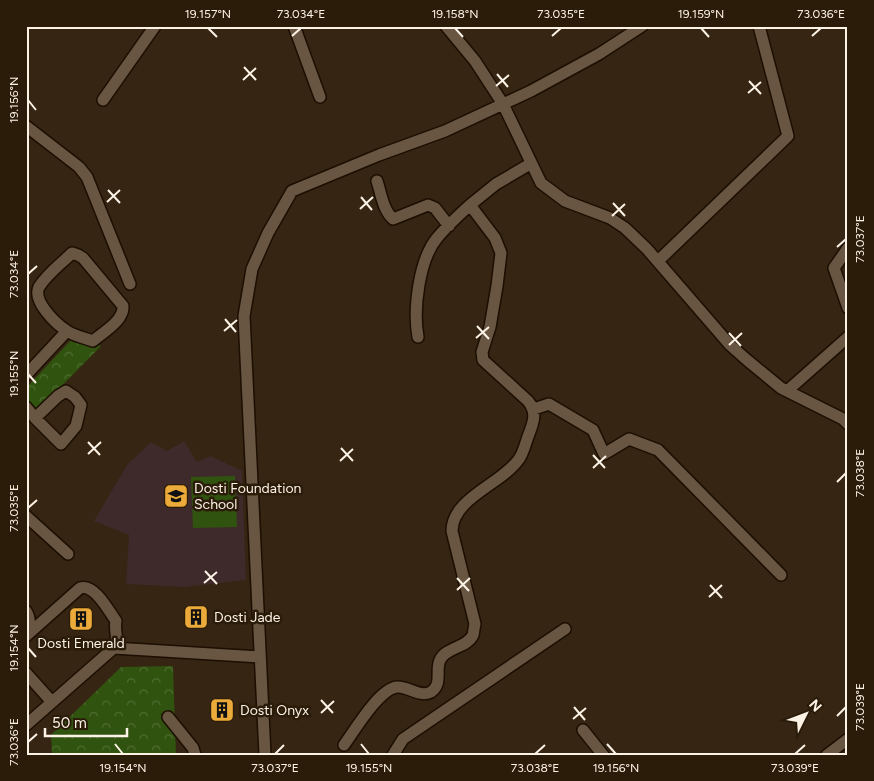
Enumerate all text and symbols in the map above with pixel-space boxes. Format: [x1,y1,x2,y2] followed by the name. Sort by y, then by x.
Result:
[185,7,231,21] text: 19.157°N
[277,7,325,21] text: 73.034°E
[431,7,479,21] text: 19.158°N
[537,7,585,21] text: 73.035°E
[678,7,724,21] text: 19.159°N
[797,7,845,21] text: 73.036°E
[7,77,21,123] text: 19.156°N
[853,215,867,263] text: 73.037°E
[7,250,21,298] text: 73.034°E
[7,351,21,397] text: 19.155°N
[853,449,867,497] text: 73.038°E
[194,480,302,513] place label: Dosti Foundation School
[163,483,189,509] school or university icon: Dosti Foundation School
[7,484,21,532] text: 73.035°E
[183,604,209,630] building icon: Dosti Jade
[68,606,94,632] building icon: Dosti Emerald
[214,609,281,626] place label: Dosti Jade
[7,624,21,672] text: 19.154°N
[37,635,125,652] place label: Dosti Emerald
[853,683,867,731] text: 73.039°E
[782,688,832,738] north arrow
[805,696,825,715] text: N
[209,697,235,723] building icon: Dosti Onyx
[240,702,309,719] place label: Dosti Onyx
[45,706,128,738] scale bar
[52,714,87,732] text: 50 m
[7,718,21,766] text: 73.036°E
[99,761,147,775] text: 19.154°N
[251,761,299,775] text: 73.037°E
[346,761,392,775] text: 19.155°N
[511,761,559,775] text: 73.038°E
[593,761,639,775] text: 19.156°N
[771,761,819,775] text: 73.039°E

